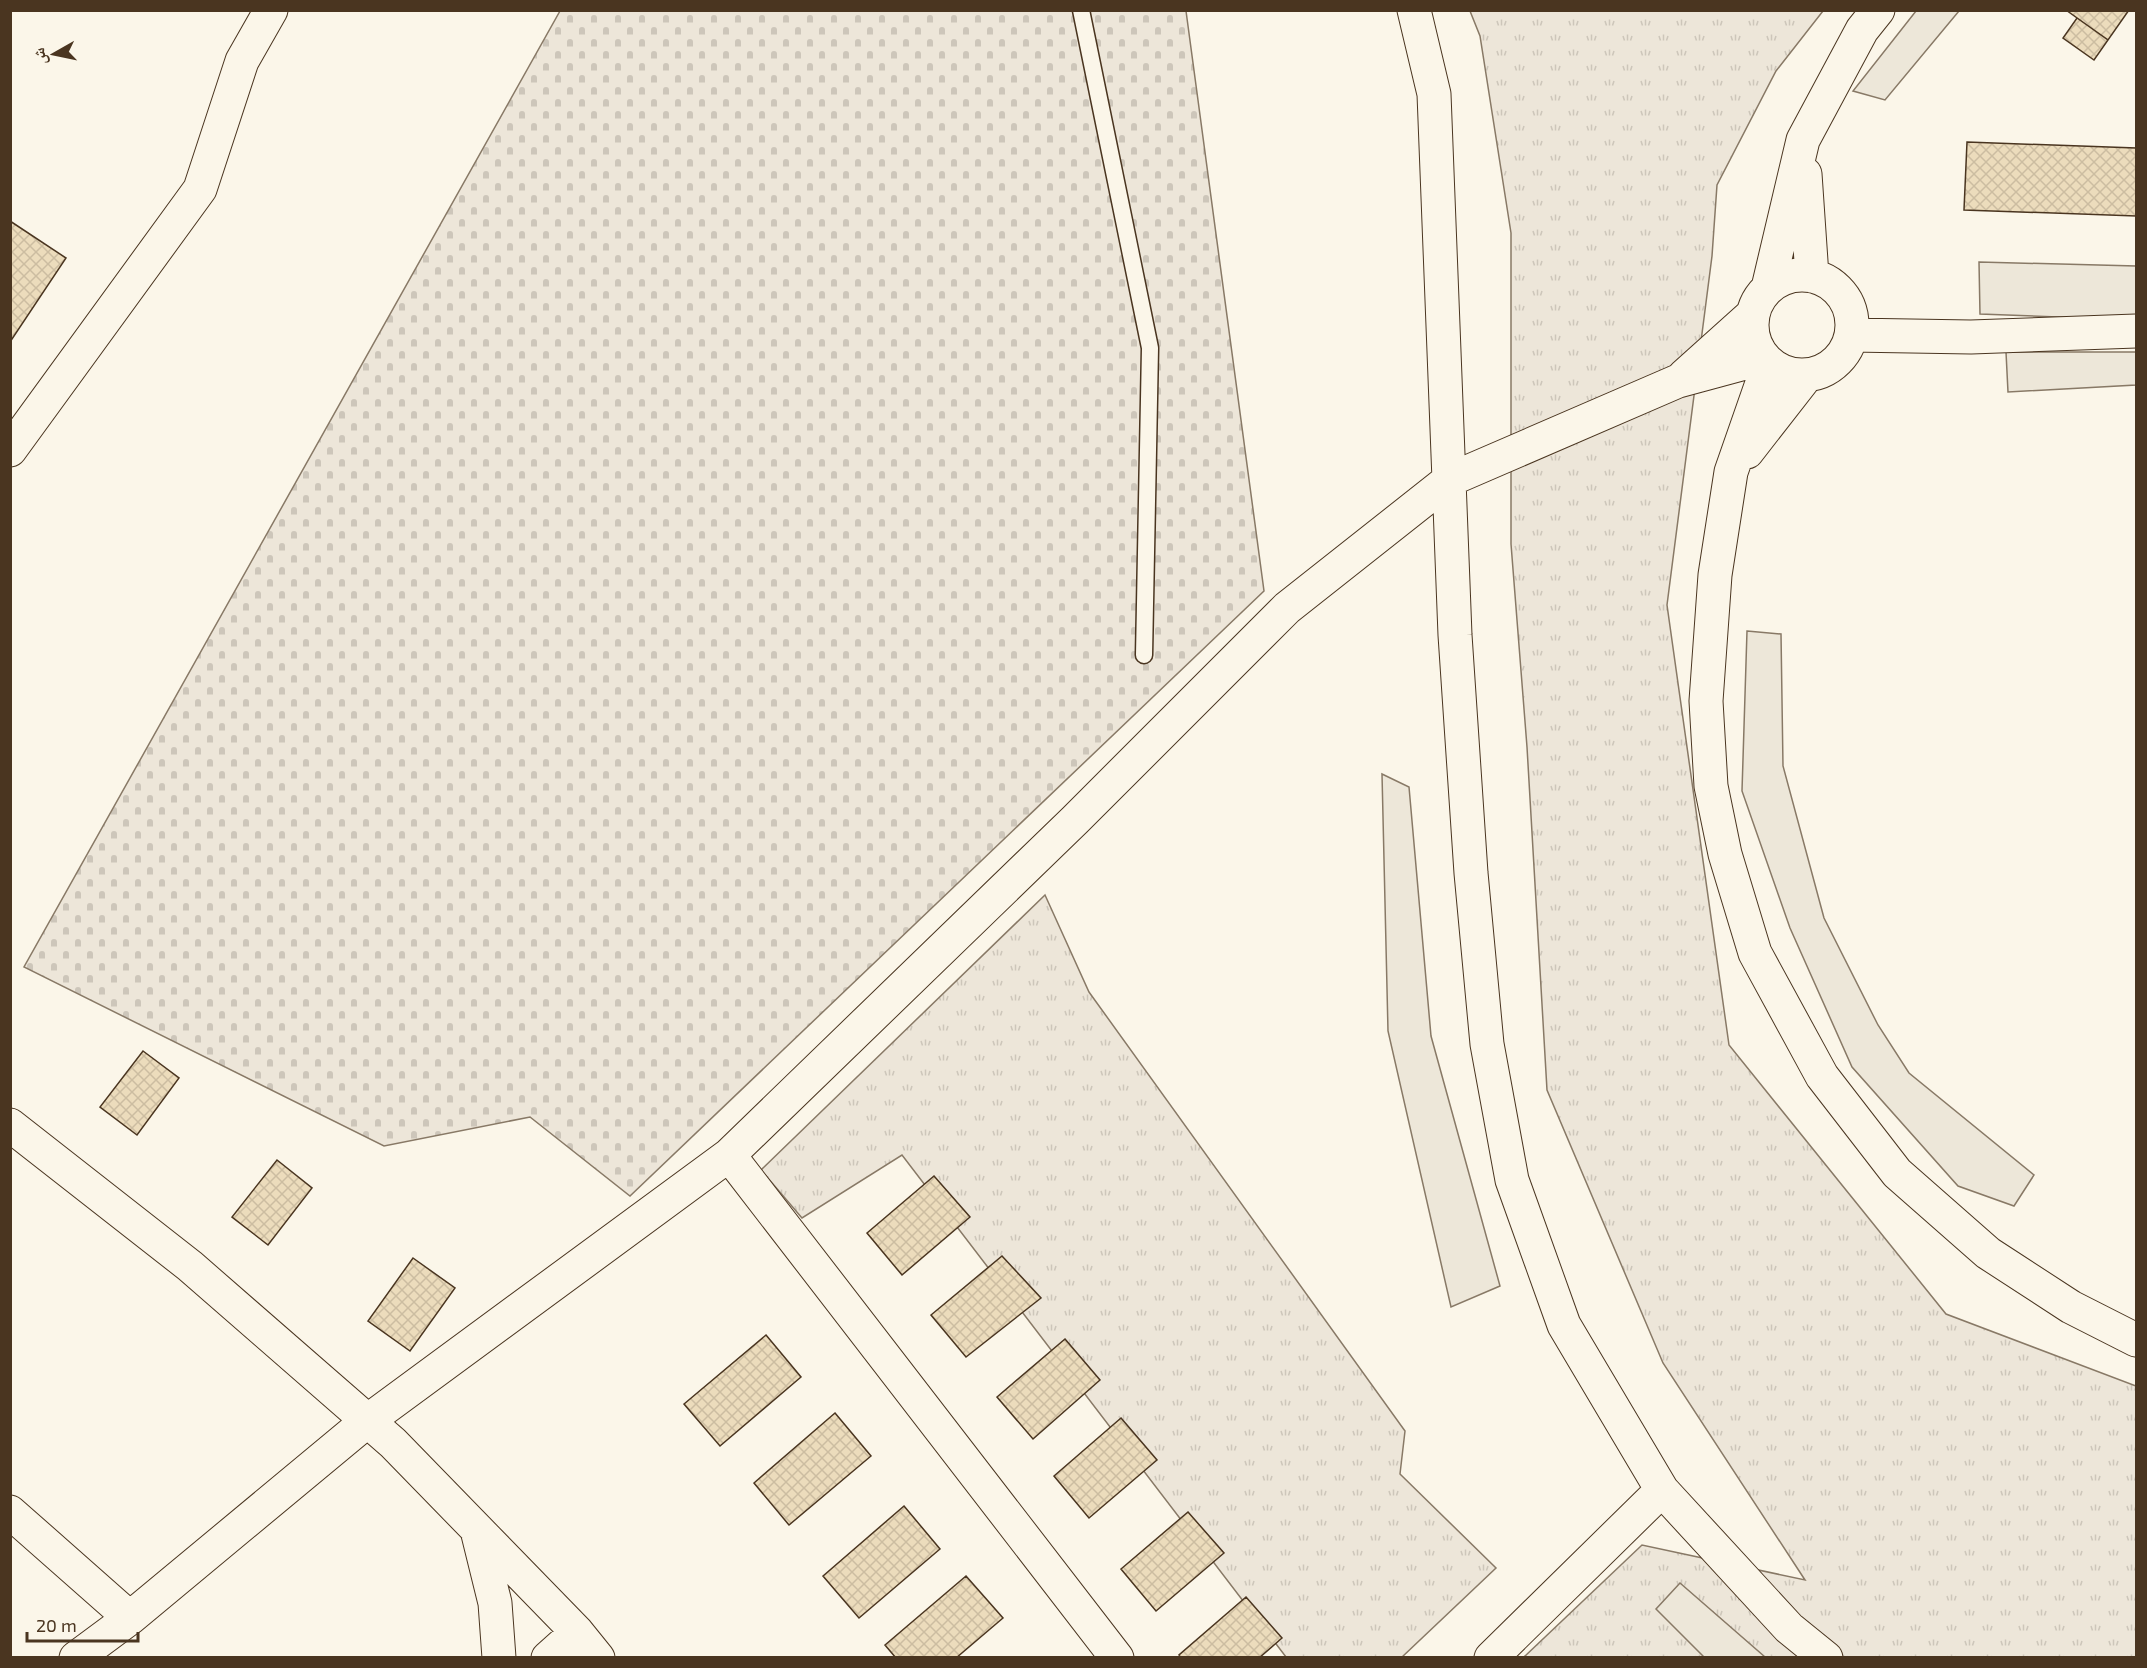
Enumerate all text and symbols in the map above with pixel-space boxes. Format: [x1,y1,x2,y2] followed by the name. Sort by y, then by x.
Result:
[24,24,84,84] north arrow
[28,46,50,66] text: ش
[27,1605,138,1643] scale bar
[36,1614,77,1636] text: 20 m

